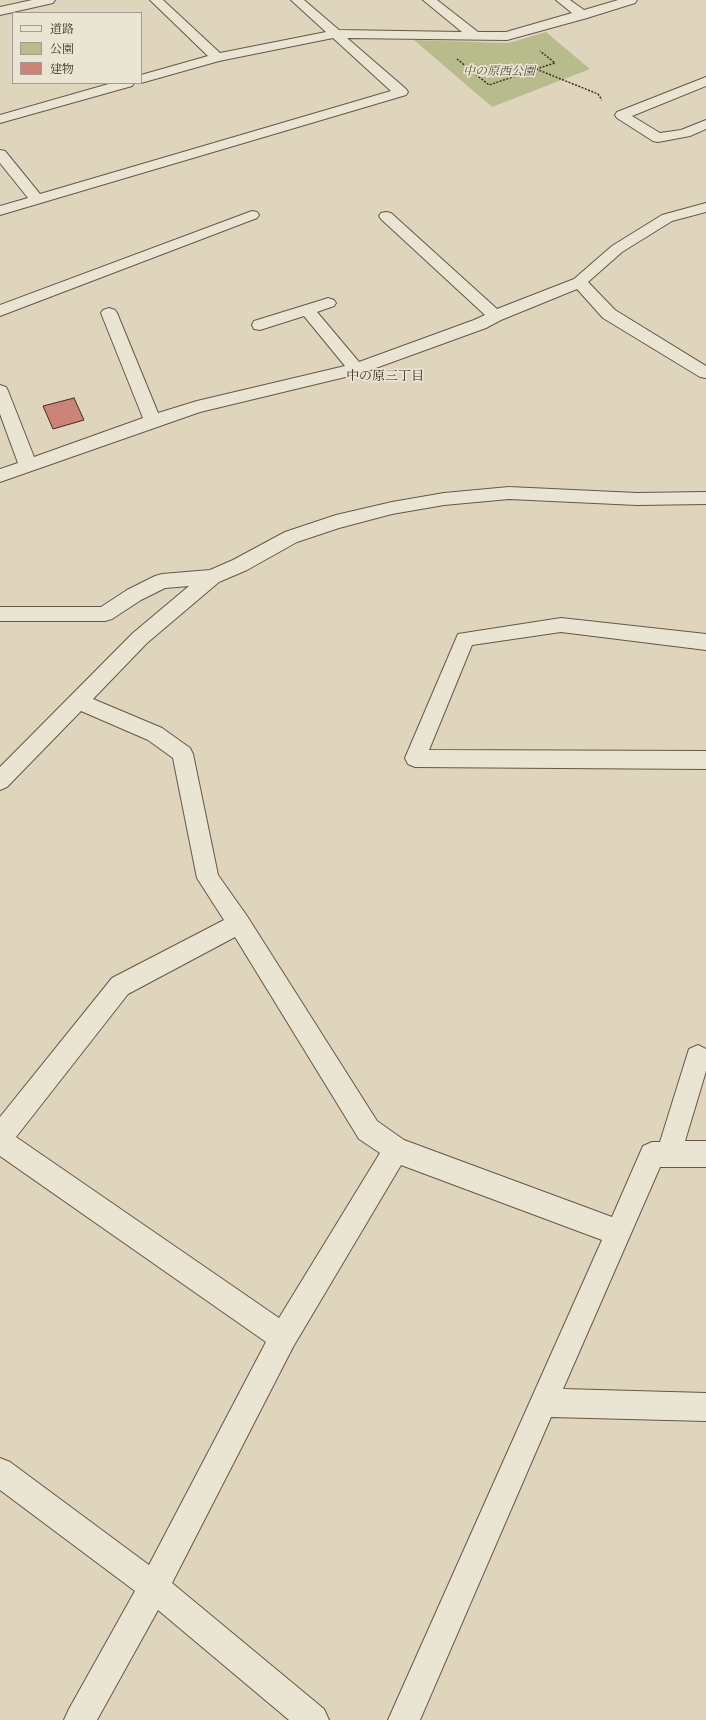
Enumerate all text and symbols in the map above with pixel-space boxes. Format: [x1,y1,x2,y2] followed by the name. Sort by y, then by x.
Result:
[12,12,142,84] legend
[50,20,74,37] text: 道路
[50,40,74,57] text: 公園
[50,60,74,77] text: 建物
[463,65,535,79] park label: 中の原西公園
[346,369,424,385] district label: 中の原三丁目

